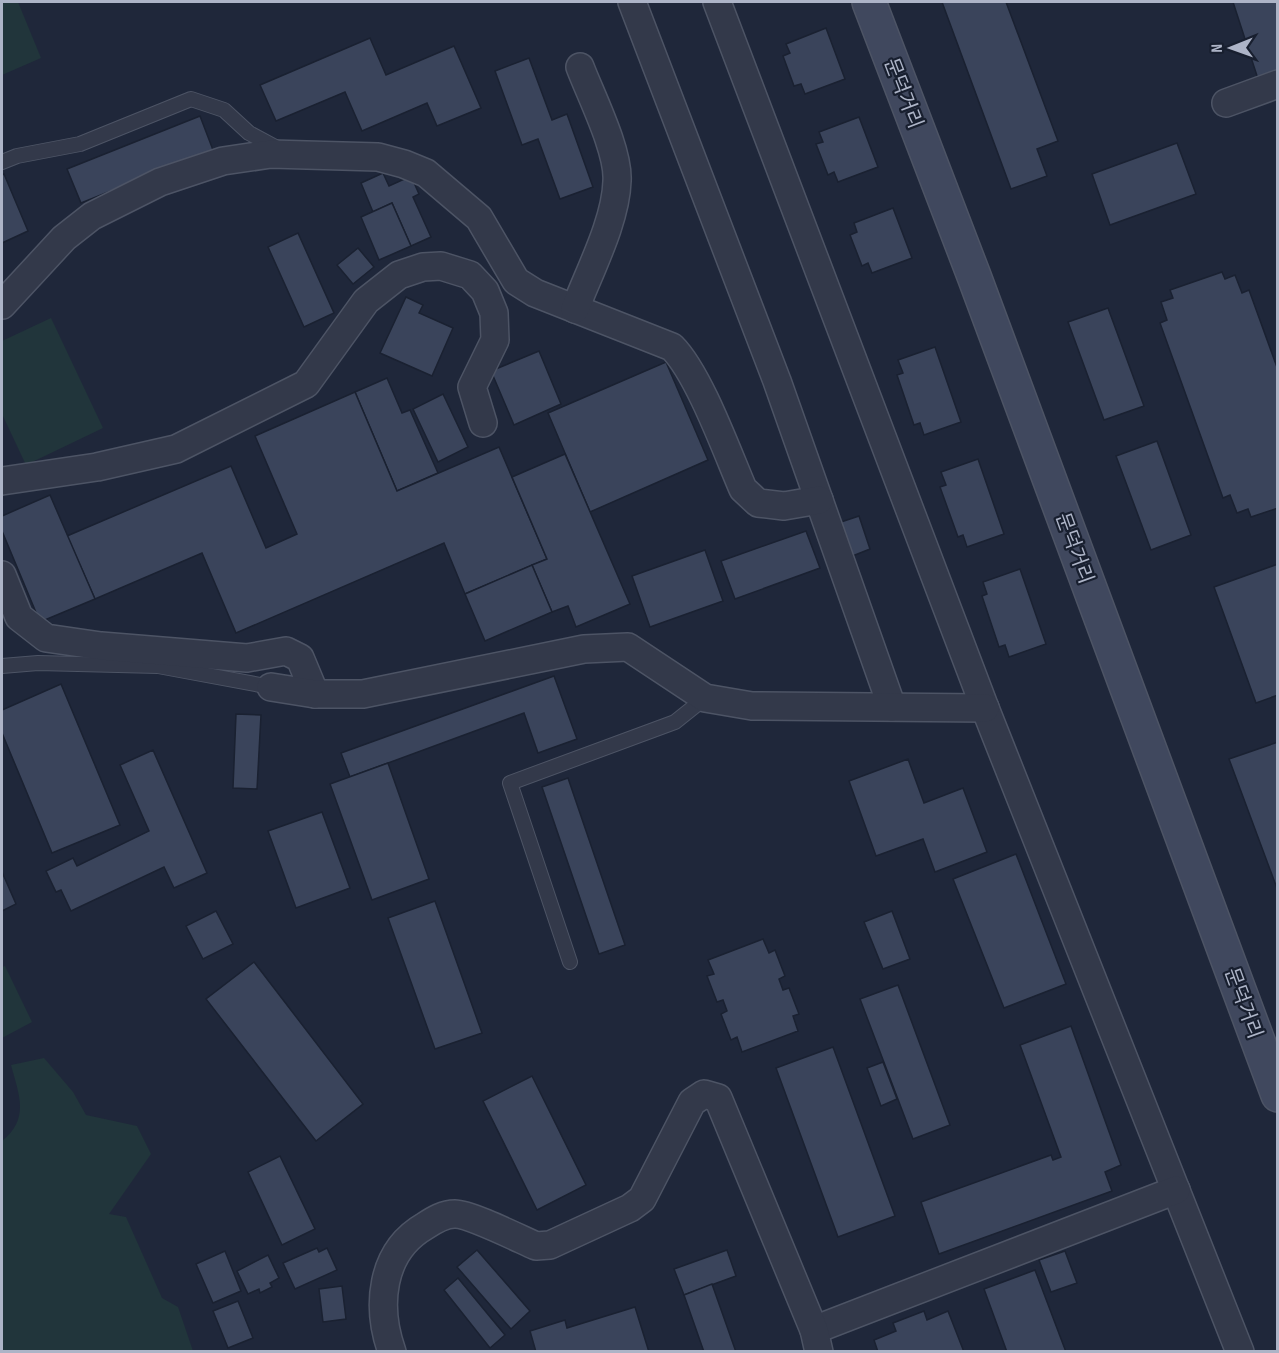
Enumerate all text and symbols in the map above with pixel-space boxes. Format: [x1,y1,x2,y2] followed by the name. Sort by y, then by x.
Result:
[1201,18,1261,78] north arrow
[1208,44,1227,53] text: N
[879,55,927,132] street label: 문덕거리
[1050,510,1098,587] street label: 문덕거리
[1219,965,1267,1042] street label: 문덕거리

